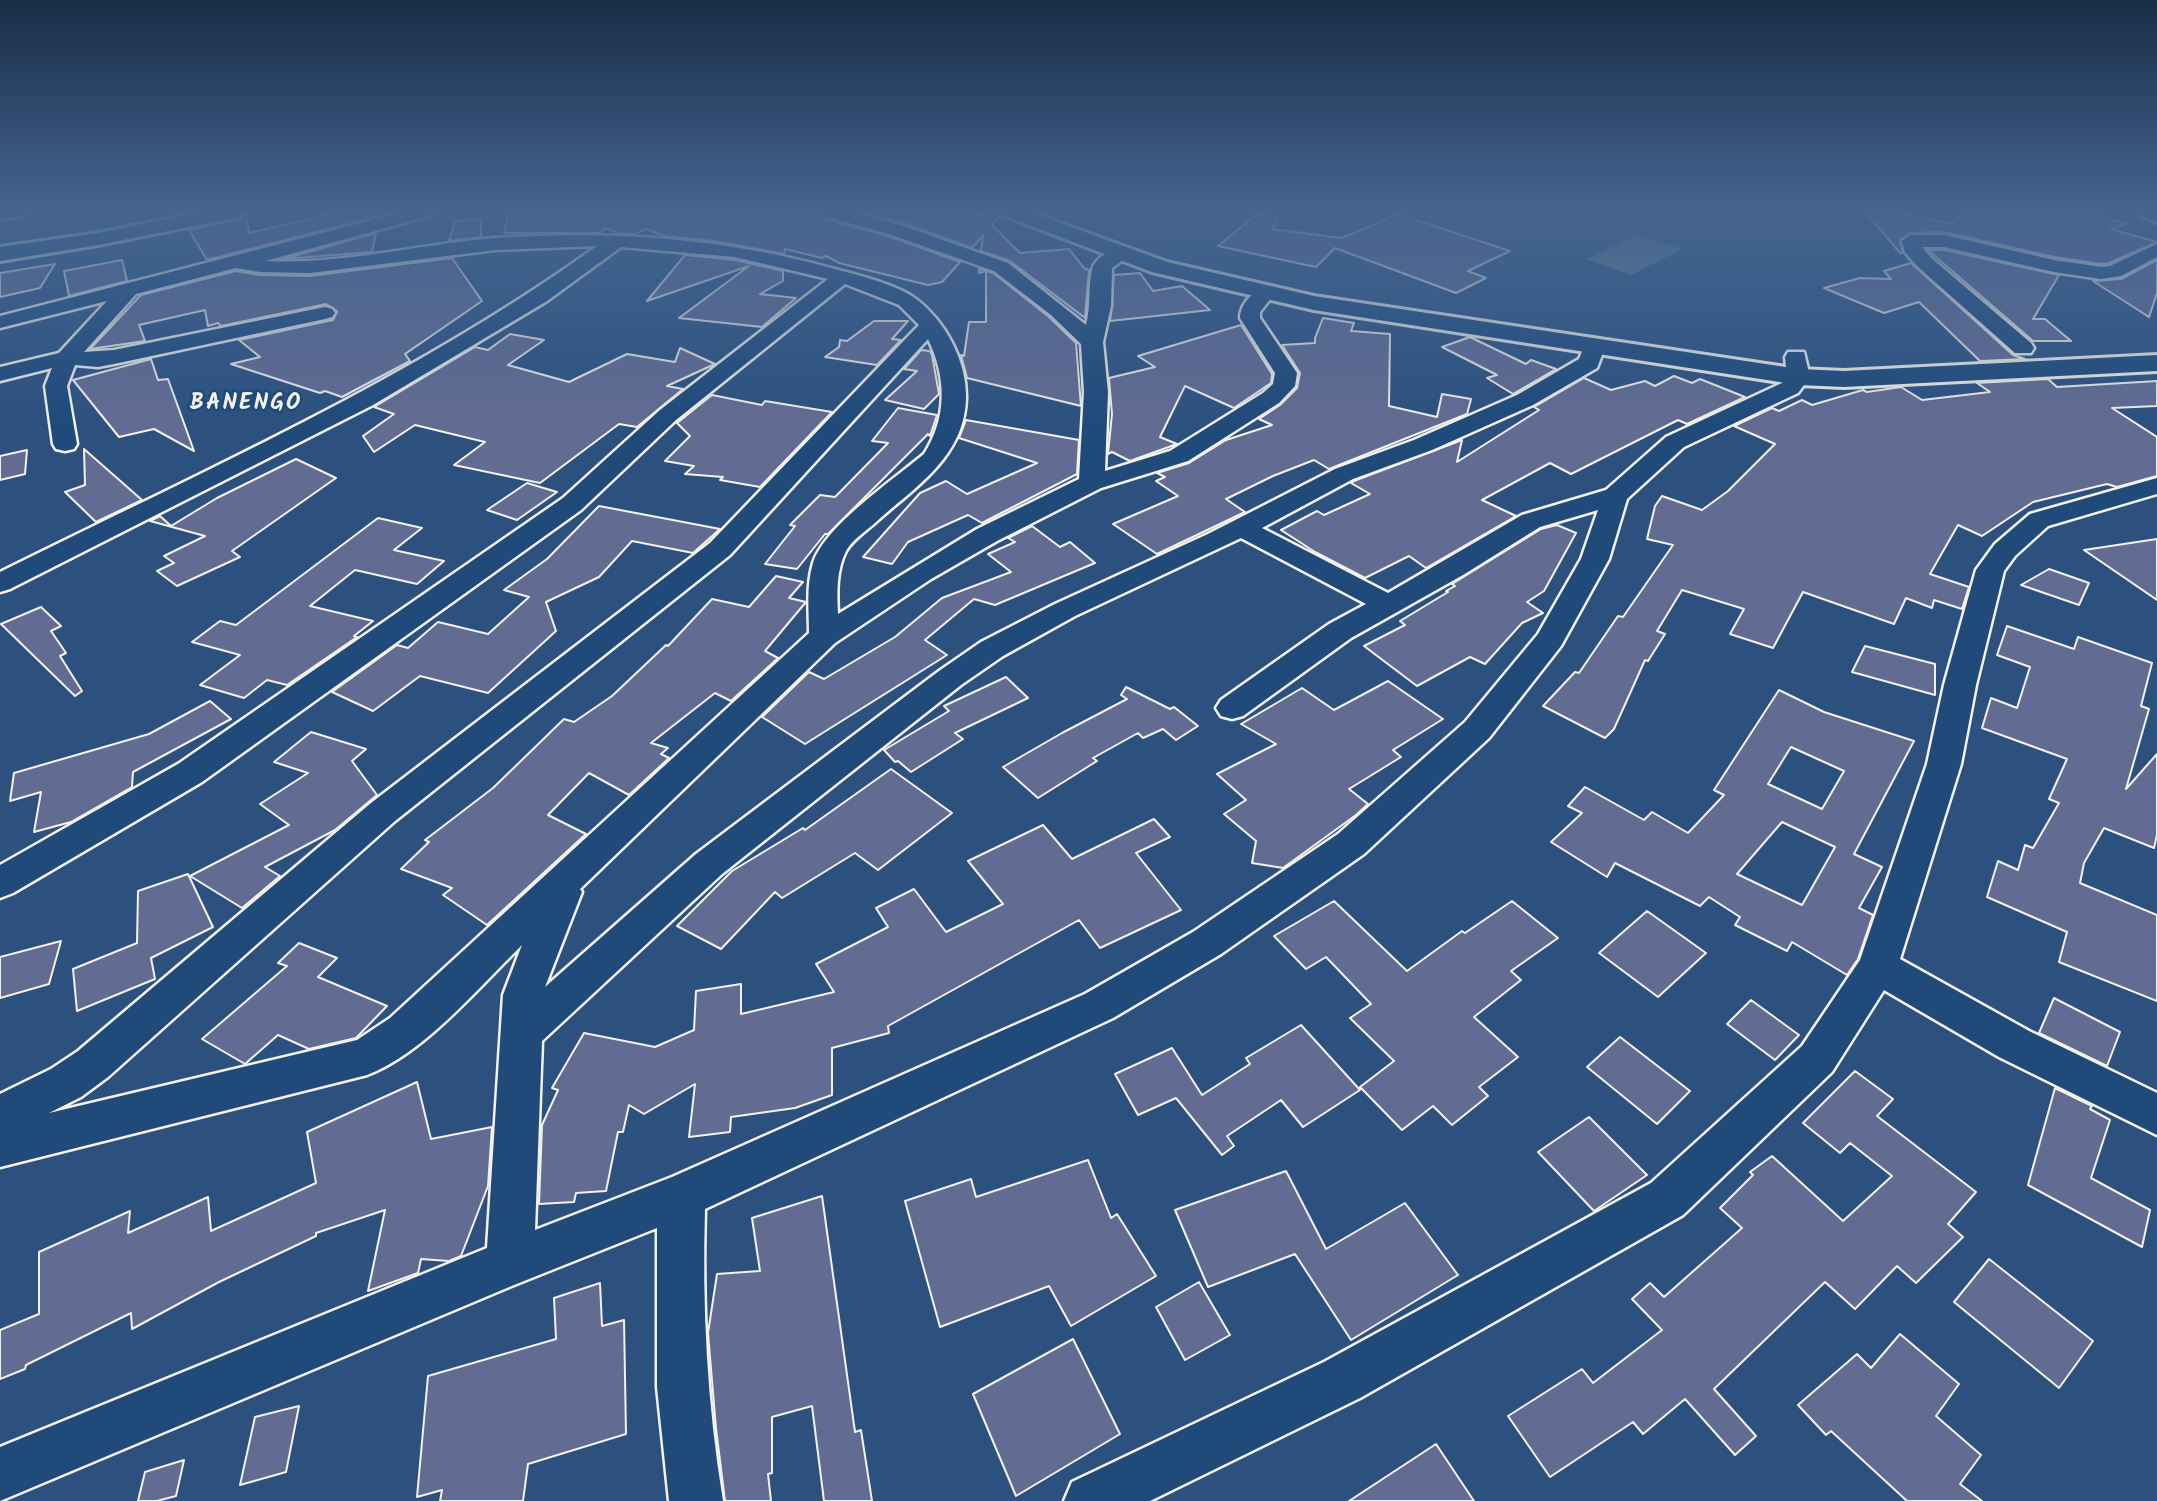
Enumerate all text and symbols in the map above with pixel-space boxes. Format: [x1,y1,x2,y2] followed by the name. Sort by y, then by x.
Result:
[191,391,301,419] district label: BANENGO

